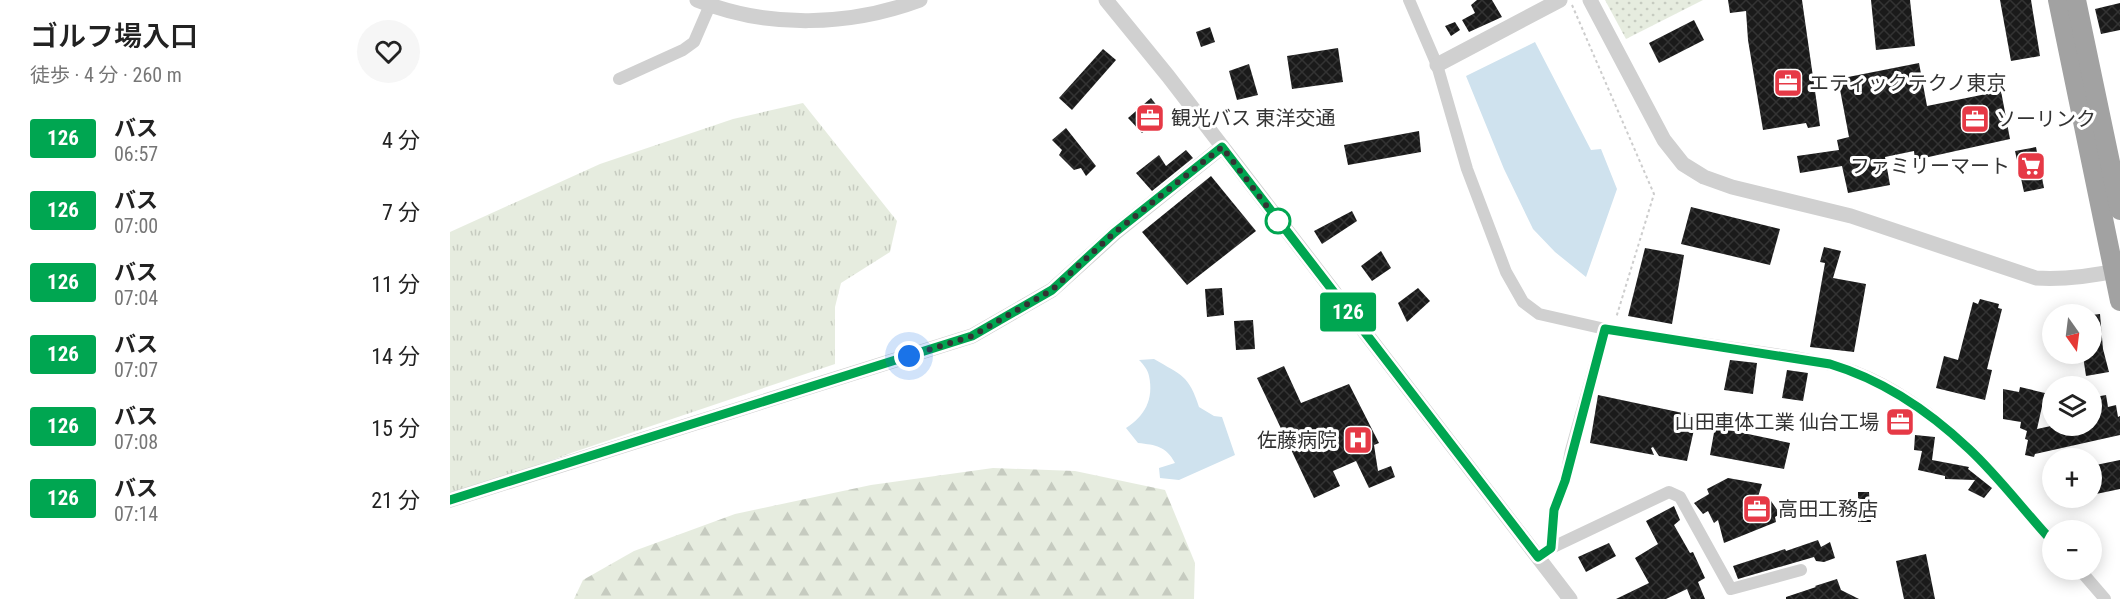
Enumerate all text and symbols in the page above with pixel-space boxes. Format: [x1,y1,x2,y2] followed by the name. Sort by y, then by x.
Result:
[30,20,198,53] text: ゴルフ場入口
[357,20,420,83] button: heart
[30,63,182,87] text: 徒歩 · 4 分 · 260 m
[1772,67,1804,99] office icon: エティックテクノ東京
[1809,71,2007,95] place label: エティックテクノ東京
[1134,102,1166,134] office icon: 観光バス 東洋交通
[1959,103,1991,135] office icon: ソーリンク
[1171,106,1336,130] place label: 観光バス 東洋交通
[1996,107,2096,131] place label: ソーリンク
[114,116,158,141] text: バス
[47,126,79,150] text: 126
[382,128,420,153] text: 4 分
[114,142,158,166] text: 06:57
[2015,150,2047,182] supermarket icon: ファミリーマート
[1850,154,2010,178] place label: ファミリーマート
[114,188,158,213] text: バス
[47,198,79,222] text: 126
[382,200,420,225] text: 7 分
[1265,208,1291,234] unlabelled marker
[114,214,158,238] text: 07:00
[114,260,158,285] text: バス
[47,270,79,294] text: 126
[371,272,420,297] text: 11 分
[114,286,158,310] text: 07:04
[1314,292,1382,332] line badge: 126
[1332,300,1364,324] text: 126
[2042,304,2102,364] north arrow
[2042,304,2102,580] map controls
[114,332,158,357] text: バス
[894,341,924,371] your location
[47,342,79,366] text: 126
[371,344,420,369] text: 14 分
[114,358,158,382] text: 07:07
[2042,376,2102,436] button: layers
[114,404,158,429] text: バス
[1884,406,1916,438] office icon: 山田車体工業 仙台工場
[1674,410,1879,434] place label: 山田車体工業 仙台工場
[47,414,79,438] text: 126
[371,416,420,441] text: 15 分
[1342,424,1374,456] hospital icon: 佐藤病院
[1257,428,1337,452] place label: 佐藤病院
[114,430,158,454] text: 07:08
[2042,448,2102,508] button: +
[114,476,158,501] text: バス
[47,486,79,510] text: 126
[371,488,420,513] text: 21 分
[1741,493,1773,525] office icon: 高田工務店
[1778,497,1878,521] place label: 高田工務店
[114,502,158,526] text: 07:14
[2042,520,2102,580] button: −

